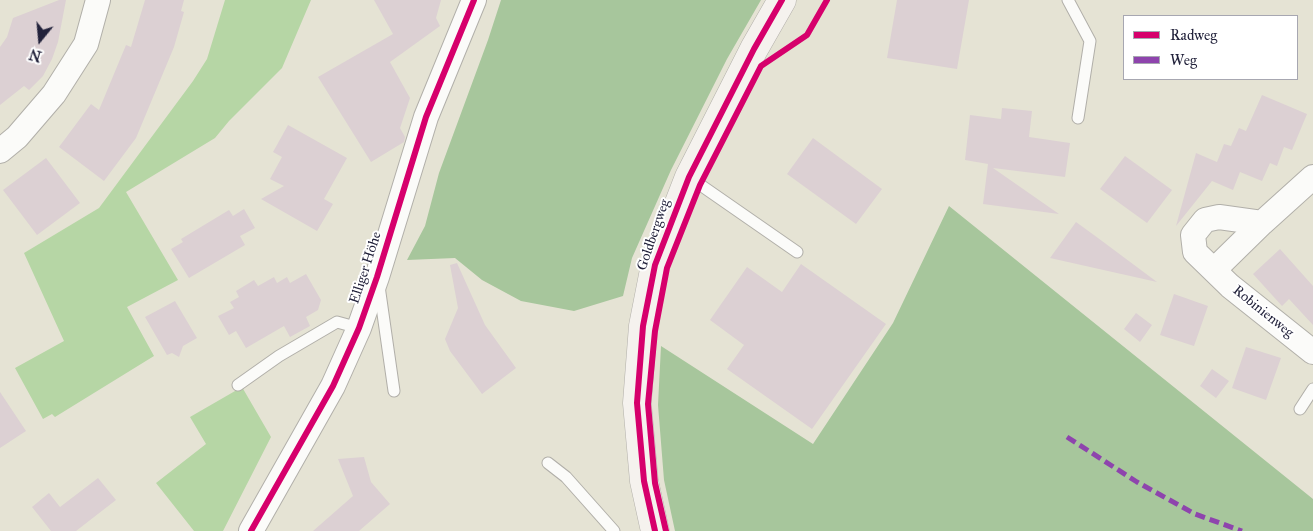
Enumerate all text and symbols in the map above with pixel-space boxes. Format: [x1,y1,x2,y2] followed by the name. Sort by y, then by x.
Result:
[15,15,65,65] north arrow
[1123,15,1298,80] legend
[1170,26,1217,44] text: Radweg
[27,45,44,65] text: N
[1170,51,1197,69] text: Weg
[634,197,674,273] street label: Goldbergweg
[346,230,386,306] street label: Elliger Höhe
[1229,282,1297,342] street label: Robinienweg

